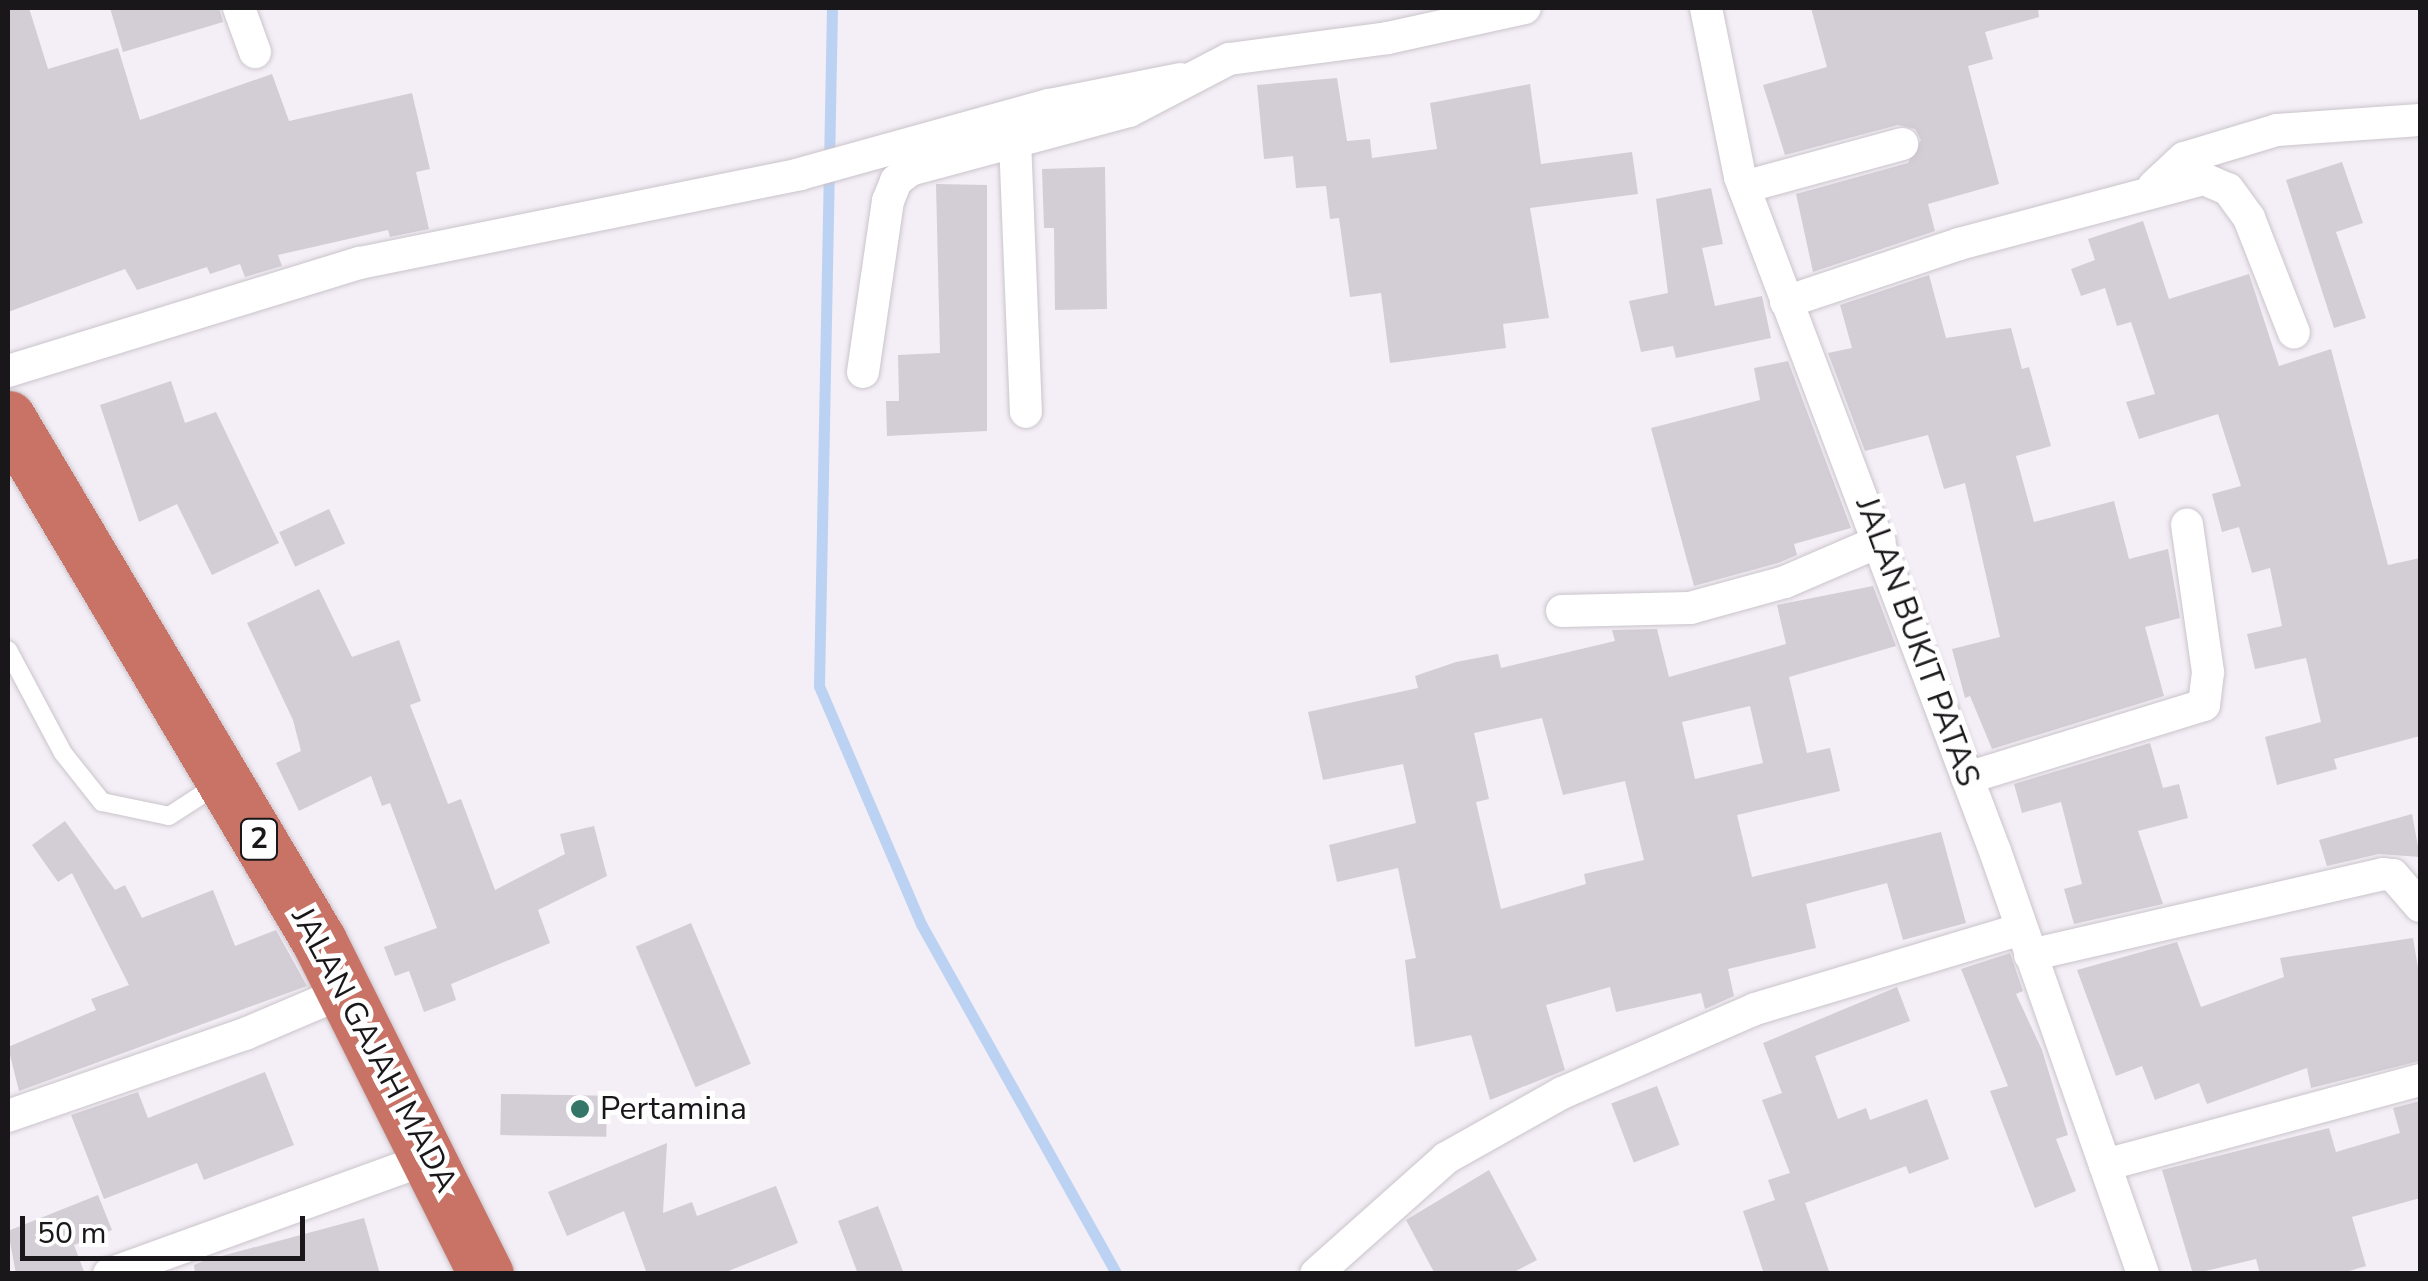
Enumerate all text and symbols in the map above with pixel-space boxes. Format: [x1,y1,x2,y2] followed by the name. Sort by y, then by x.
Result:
[1847,492,1987,792] street label: JALAN BUKIT PATAS
[239,814,279,864] road number: 2
[283,901,465,1199] street label: JALAN GAJAH MADA
[600,1090,747,1128] place label: Pertamina
[569,1098,591,1120] marker: Pertamina
[25,1196,310,1258] scale bar
[37,1213,106,1254] text: 50 m

